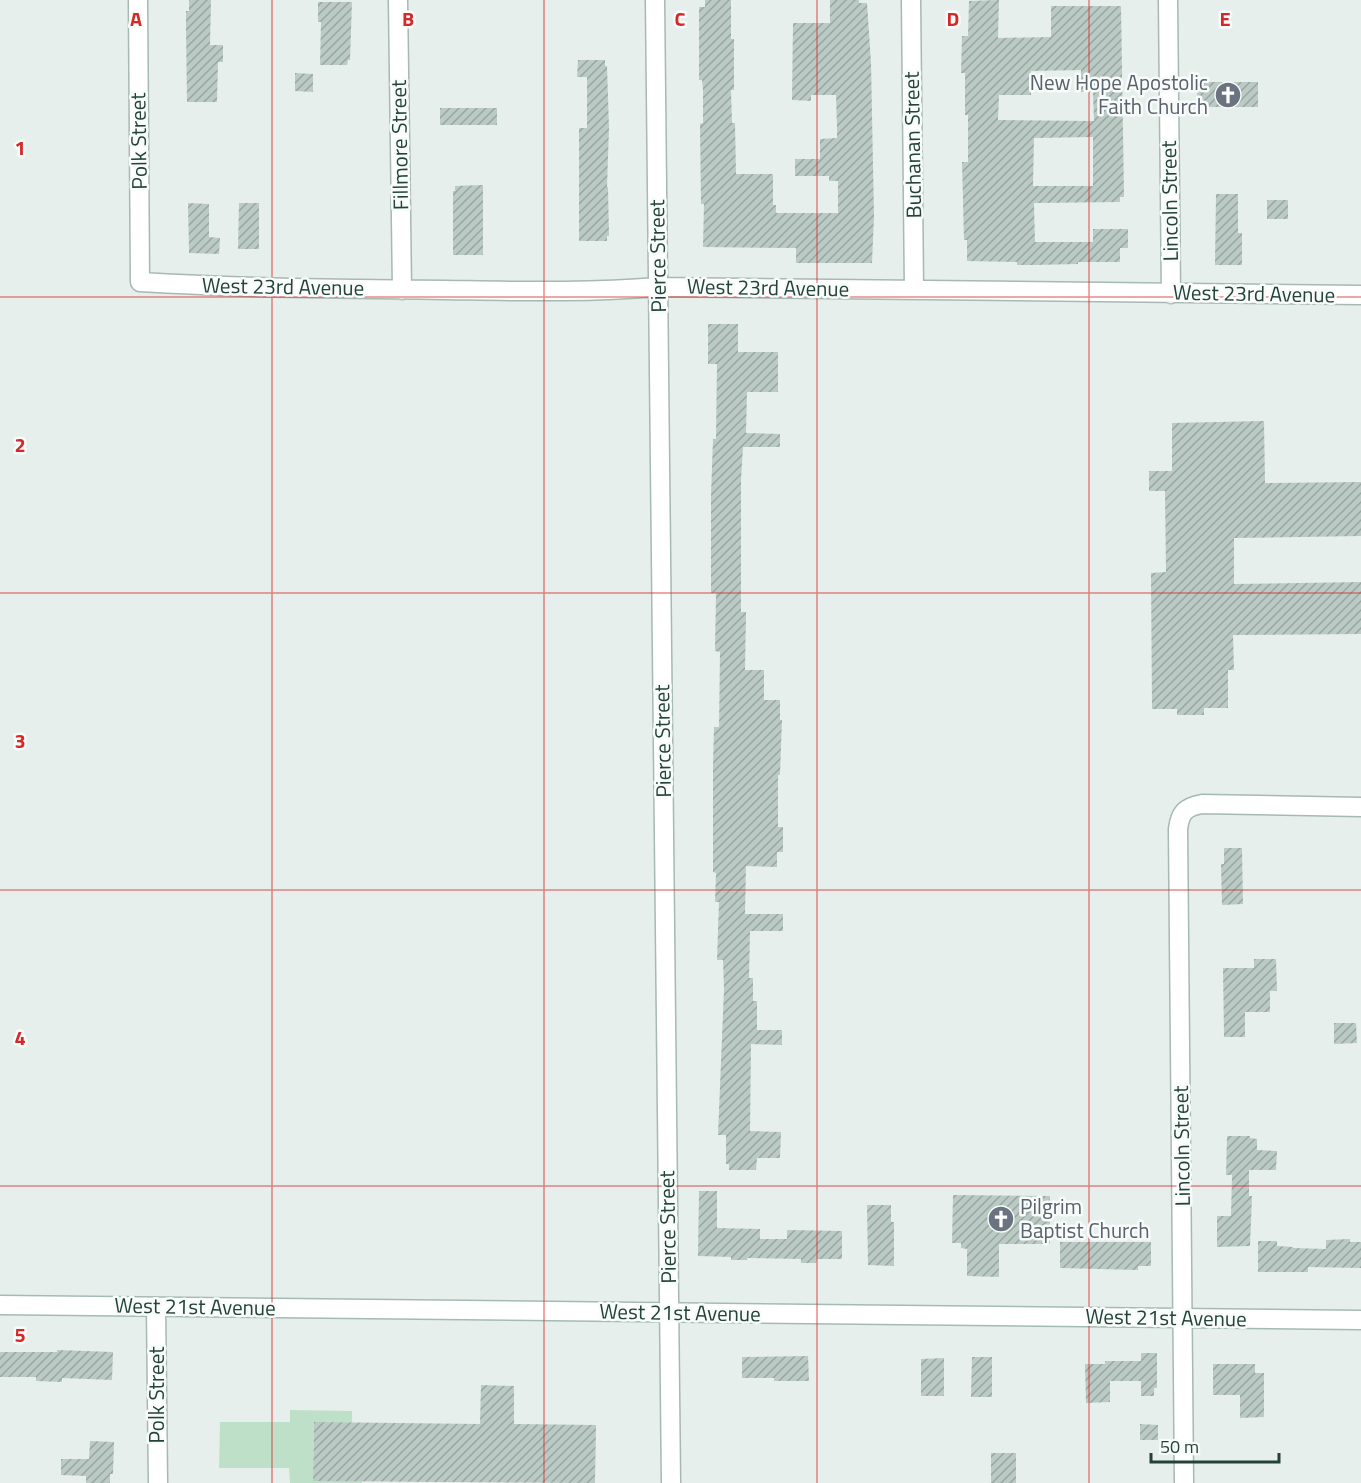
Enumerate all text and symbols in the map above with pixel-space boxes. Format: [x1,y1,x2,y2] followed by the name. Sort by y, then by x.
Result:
[130,3,142,34] text: A
[402,3,414,34] text: B
[675,3,686,34] text: C
[947,3,959,34] text: D
[1219,3,1231,34] text: E
[1030,66,1208,122] place label: New Hope Apostolic Faith Church
[895,71,929,219] street label: Buchanan Street
[382,79,416,210] street label: Fillmore Street
[1213,80,1243,110] church icon: New Hope Apostolic Faith Church
[121,92,155,190] street label: Polk Street
[14,132,26,163] text: 1
[1152,140,1186,262] street label: Lincoln Street
[640,199,674,313] street label: Pierce Street
[202,269,365,303] street label: West 23rd Avenue
[687,270,850,304] street label: West 23rd Avenue
[1173,276,1336,310] street label: West 23rd Avenue
[14,429,26,460] text: 2
[645,684,679,798] street label: Pierce Street
[14,725,26,756] text: 3
[14,1022,26,1053] text: 4
[1164,1085,1198,1207] street label: Lincoln Street
[650,1170,684,1284] street label: Pierce Street
[1020,1190,1150,1246] place label: Pilgrim Baptist Church
[986,1204,1016,1234] church icon: Pilgrim Baptist Church
[114,1289,276,1323] street label: West 21st Avenue
[599,1295,761,1329] street label: West 21st Avenue
[1085,1300,1247,1334] street label: West 21st Avenue
[14,1319,26,1350] text: 5
[140,1346,172,1444] street label: Polk Street
[1151,1426,1278,1464] scale bar
[1160,1433,1199,1460] text: 50 m

